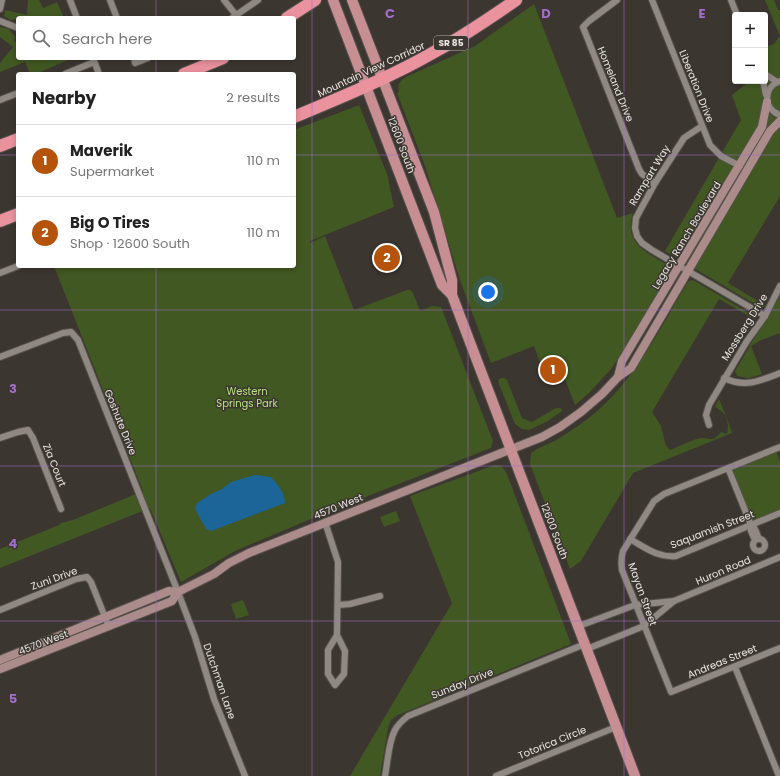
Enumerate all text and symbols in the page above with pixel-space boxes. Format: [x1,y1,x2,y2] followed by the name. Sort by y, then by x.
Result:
[385,4,395,23] text: C
[541,4,551,23] text: D
[698,4,706,23] text: E
[732,12,768,84] map controls
[732,12,768,48] button: +
[16,16,296,60] search box
[30,27,52,49] icon: search
[62,28,152,49] text: Search here
[434,36,468,50] road number: SR 85
[315,38,428,101] street label: Mountain View Corridor
[594,44,637,124] street label: Homeland Drive
[675,48,718,125] street label: Liberation Drive
[732,48,768,84] button: −
[32,86,96,110] text: Nearby
[226,88,280,107] text: 2 results
[384,115,419,176] street label: 12600 South
[70,140,133,161] text: Maverik
[625,142,674,209] street label: Rampart Way
[43,151,47,170] text: 1
[247,151,280,170] text: 110 m
[70,162,154,181] text: Supermarket
[648,179,725,292] street label: Legacy Ranch Boulevard
[70,212,150,233] text: Big O Tires
[41,223,49,242] text: 2
[247,223,280,242] text: 110 m
[70,234,190,253] text: Shop · 12600 South
[374,243,400,273] pin: 2
[478,282,498,302] your location
[718,291,771,364] street label: Mossberg Drive
[540,355,566,385] pin: 1
[9,379,17,398] text: 3
[216,384,278,411] park label: Western Springs Park
[101,387,141,457] street label: Goshute Drive
[39,441,70,489] street label: Zia Court
[311,490,365,523] street label: 4570 West
[537,501,572,562] street label: 12600 South
[668,506,757,552] street label: Saquamish Street
[9,534,18,553] text: 4
[693,552,753,589] street label: Huron Road
[624,561,661,628] street label: Mayan Street
[29,563,79,594] street label: Zuni Drive
[16,626,70,659] street label: 4570 West
[200,641,240,721] street label: Dutchman Lane
[685,641,760,682] street label: Andreas Street
[429,664,495,703] street label: Sunday Drive
[9,689,17,708] text: 5
[516,722,588,763] street label: Totorica Circle

